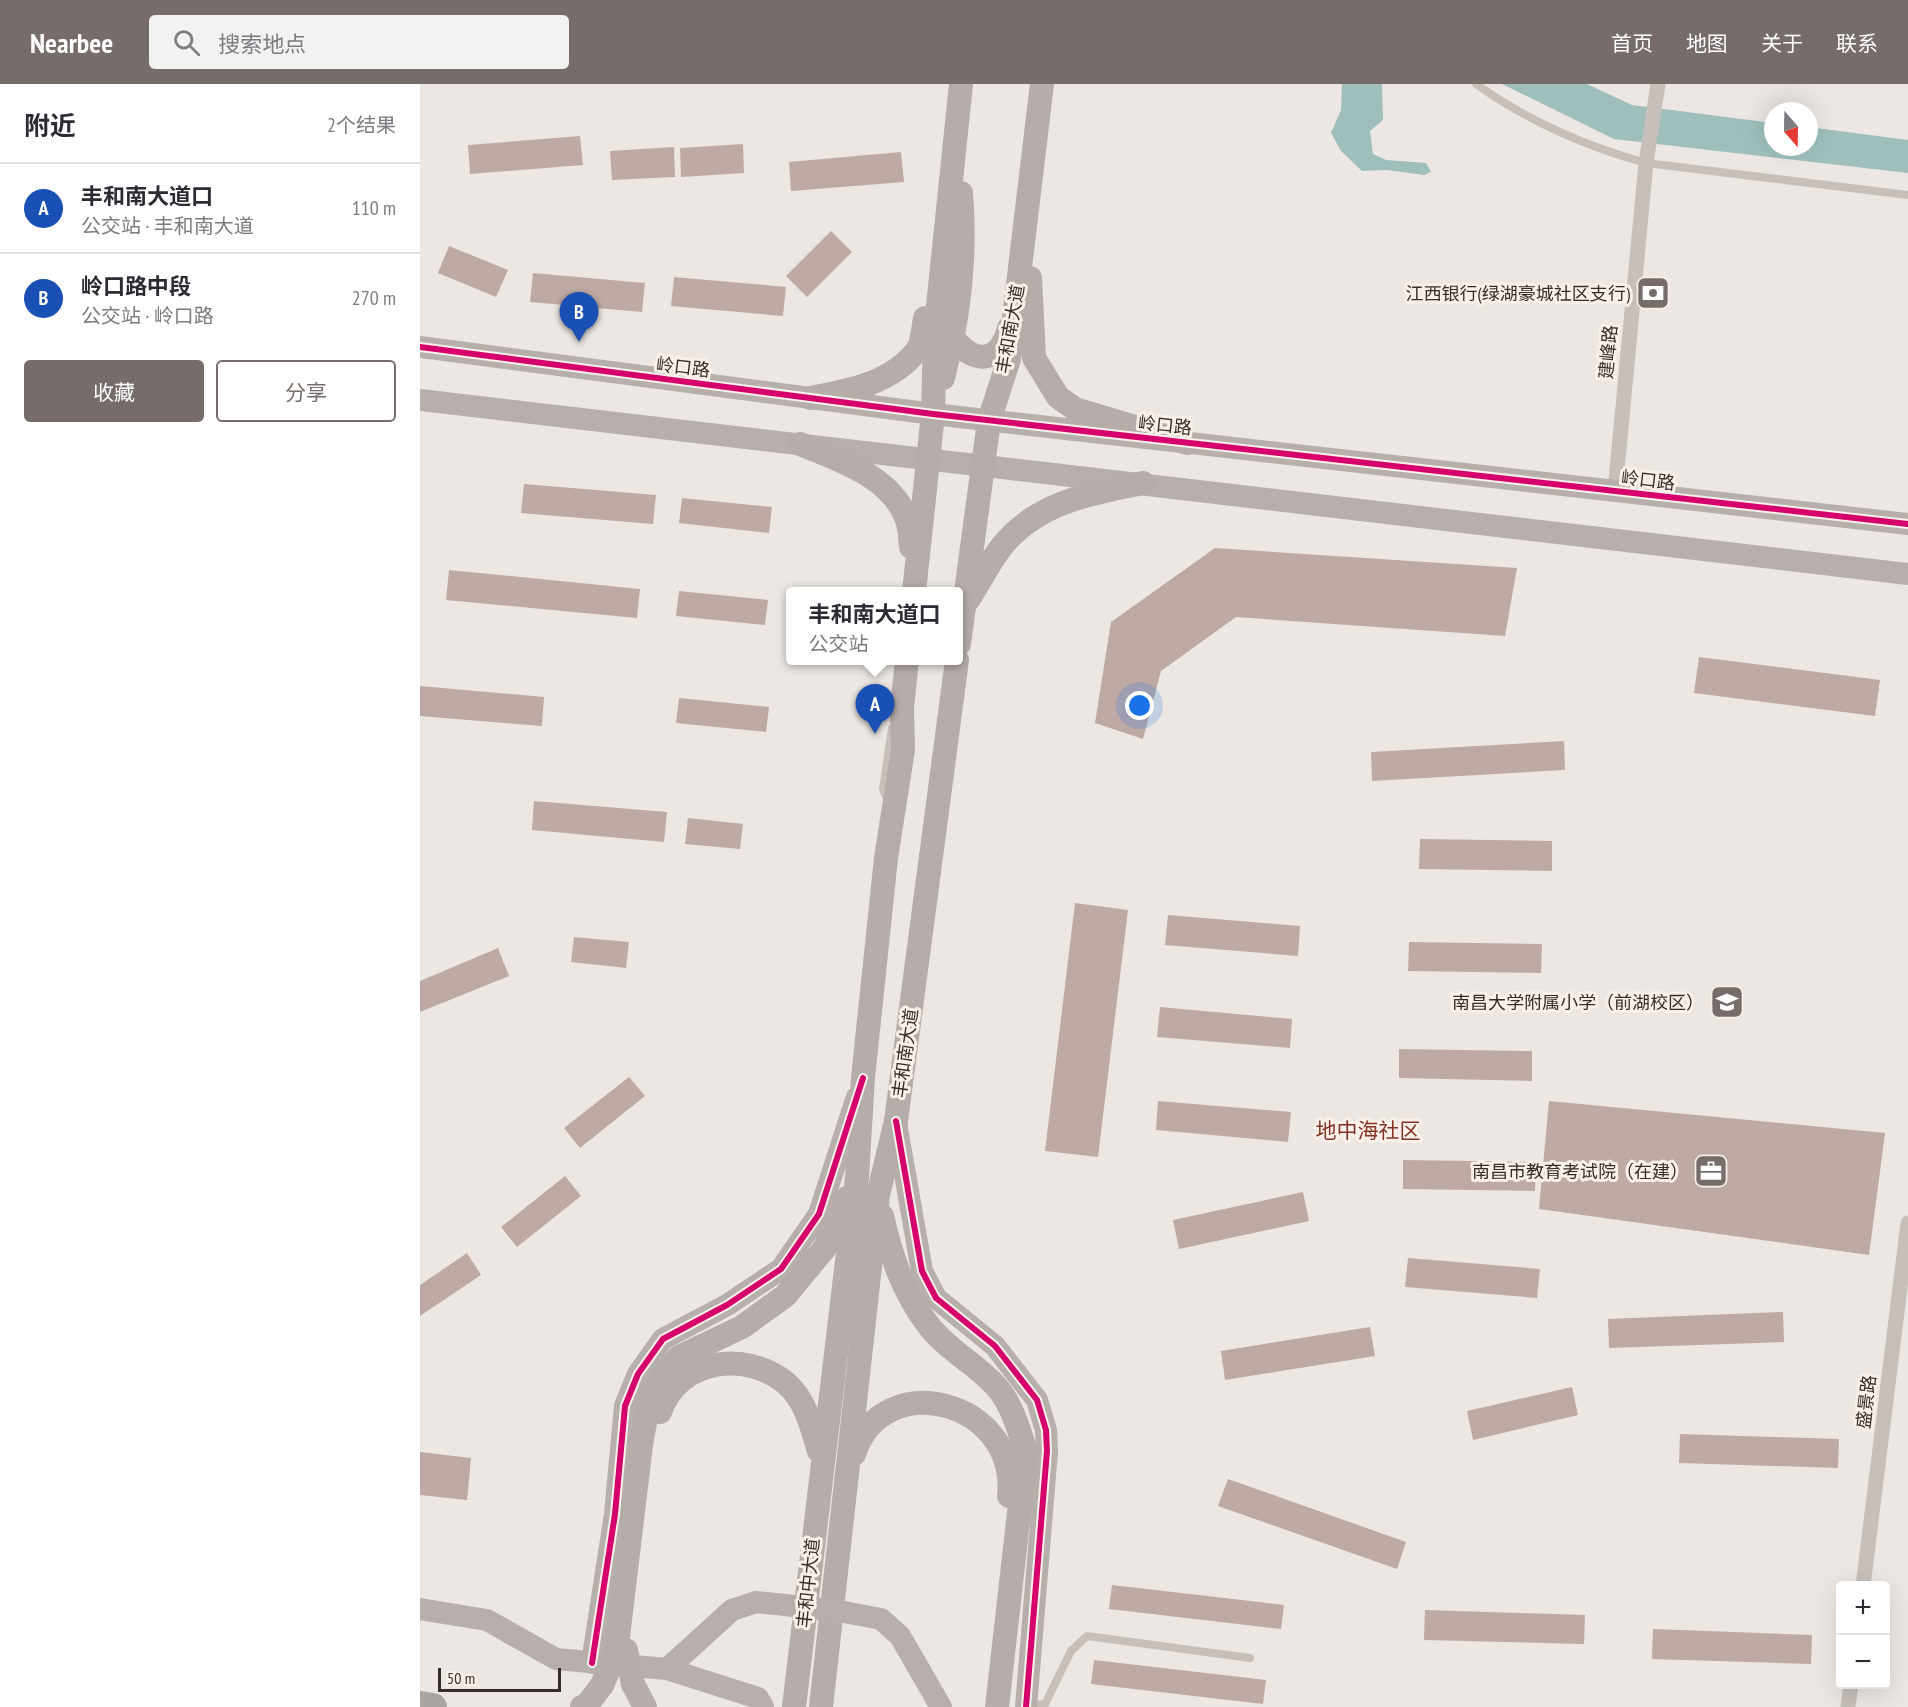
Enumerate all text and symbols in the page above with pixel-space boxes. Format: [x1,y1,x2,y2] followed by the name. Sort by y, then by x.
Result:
[149,15,569,69] search box
[30,24,113,61] text: Nearbee
[170,26,203,59] icon: search
[218,30,306,58] text: 搜索地点
[1611,30,1653,57] text: 首页
[1686,30,1728,57] text: 地图
[1761,30,1803,57] text: 关于
[1836,30,1878,57] text: 联系
[1764,102,1818,156] north arrow
[24,109,76,142] text: 附近
[327,112,396,138] text: 2个结果
[81,182,213,210] text: 丰和南大道口
[38,195,49,221] text: A
[352,195,396,221] text: 110 m
[81,213,254,239] text: 公交站 · 丰和南大道
[81,272,191,300] text: 岭口路中段
[1635,275,1671,311] bank icon: 江西银行(绿湖豪城社区支行)
[1406,282,1631,305] place label: 江西银行(绿湖豪城社区支行)
[991,283,1029,375] street label: 丰和南大道
[39,285,48,311] text: B
[352,285,396,311] text: 270 m
[560,292,598,342] pin: B
[81,303,214,329] text: 公交站 · 岭口路
[1594,324,1622,380] street label: 建峰路
[655,352,711,382] street label: 岭口路
[24,360,204,422] button: 收藏
[216,360,396,422] button: 分享
[1137,411,1193,439] street label: 岭口路
[1620,465,1676,495] street label: 岭口路
[786,587,963,665] popup
[808,600,941,628] text: 丰和南大道口
[808,631,868,657] text: 公交站
[856,684,894,734] pin: A
[1125,691,1154,720] your location
[1709,984,1745,1020] school or university icon: 南昌大学附属小学（前湖校区）
[1452,991,1704,1014] place label: 南昌大学附属小学（前湖校区）
[887,1007,923,1099] street label: 丰和南大道
[1316,1117,1421,1144] district label: 地中海社区
[1693,1153,1729,1189] office icon: 南昌市教育考试院（在建）
[1472,1160,1688,1183] place label: 南昌市教育考试院（在建）
[1851,1374,1881,1430] street label: 盛景路
[792,1537,824,1629] street label: 丰和中大道
[1836,1581,1890,1689] map controls
[1836,1581,1890,1635] button: +
[1836,1635,1890,1689] button: −
[438,1665,561,1692] scale bar
[447,1668,475,1688] text: 50 m

